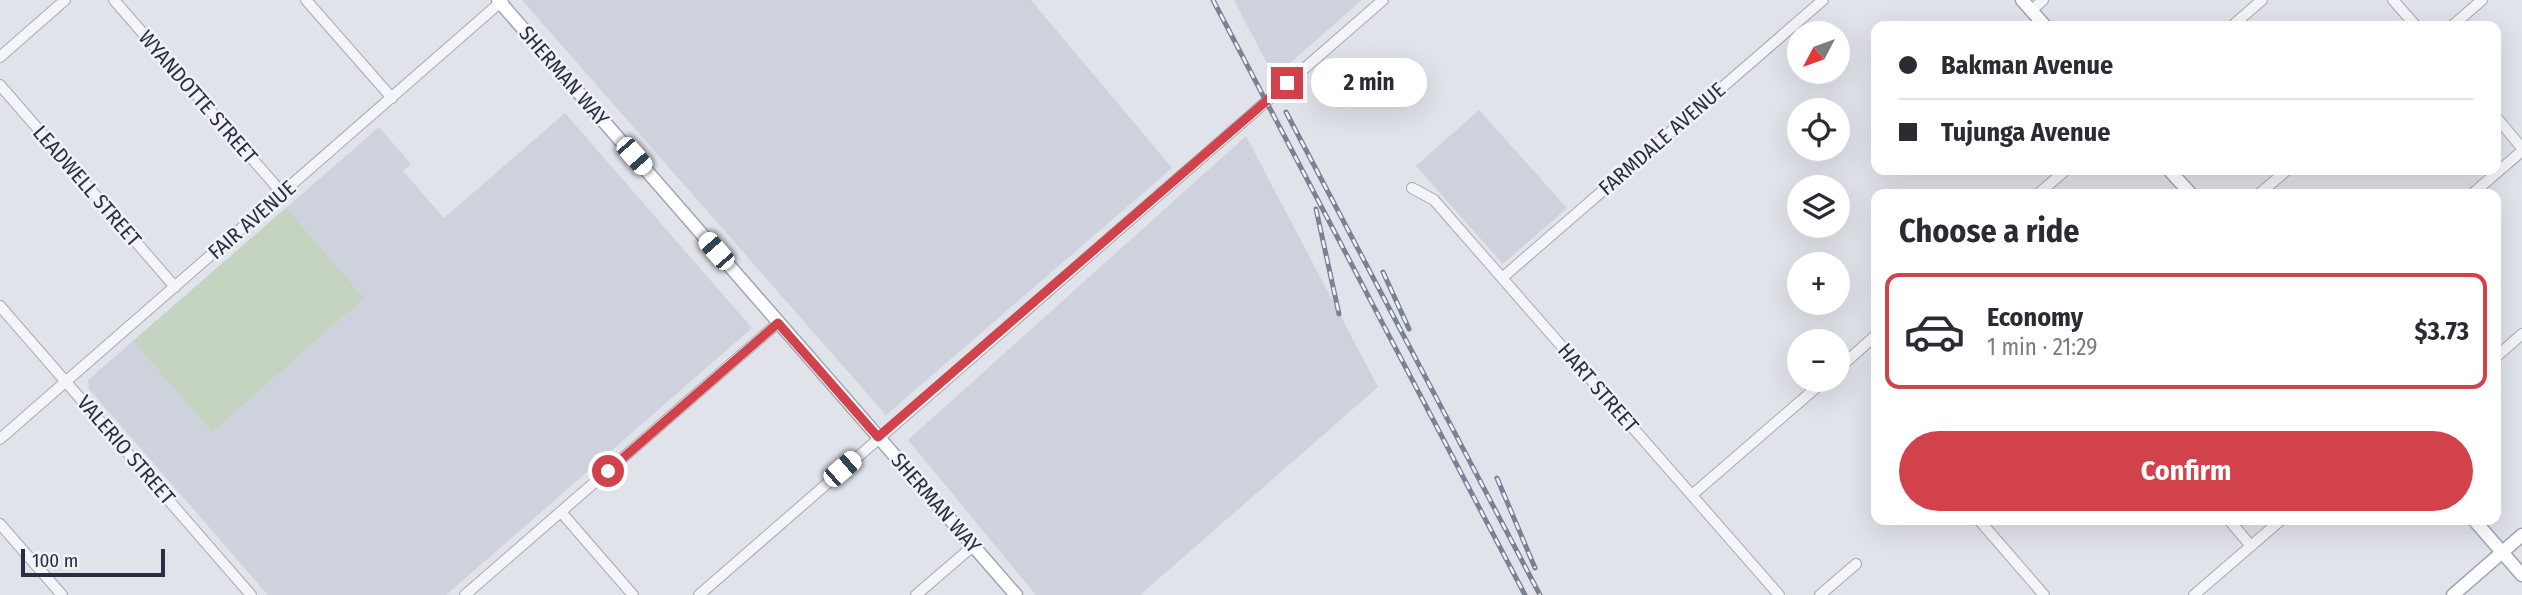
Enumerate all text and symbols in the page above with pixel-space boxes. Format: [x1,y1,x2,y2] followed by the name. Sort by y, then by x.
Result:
[513,21,615,132] street label: SHERMAN WAY
[1787,21,1850,84] north arrow
[1787,21,1850,392] map controls
[133,25,263,169] street label: WYANDOTTE STREET
[1941,50,2113,81] text: Bakman Avenue
[1312,58,1427,108] callout: 2 min
[1271,67,1303,99] route end
[1344,68,1395,96] text: 2 min
[1593,77,1731,201] street label: FARMDALE AVENUE
[1787,98,1850,161] button: locate
[1941,117,2110,148] text: Tujunga Avenue
[27,120,147,252] street label: LEADWELL STREET
[613,133,656,179] car
[203,175,301,265] street label: FAIR AVENUE
[1787,175,1850,238] button: layers
[1899,212,2080,250] text: Choose a ride
[695,228,738,274] car
[1787,252,1850,315] button: +
[1903,300,1966,363] icon: car
[1987,302,2083,333] text: Economy
[2414,316,2469,347] text: $3.73
[1787,329,1850,392] button: −
[1987,333,2097,361] text: 1 min · 21:29
[1552,338,1644,438] street label: HART STREET
[72,390,181,510] street label: VALERIO STREET
[1899,431,2473,511] button: Confirm
[820,447,865,491] car
[885,448,987,559] street label: SHERMAN WAY
[592,455,624,487] route start
[21,546,164,578] scale bar
[32,549,78,572] text: 100 m

